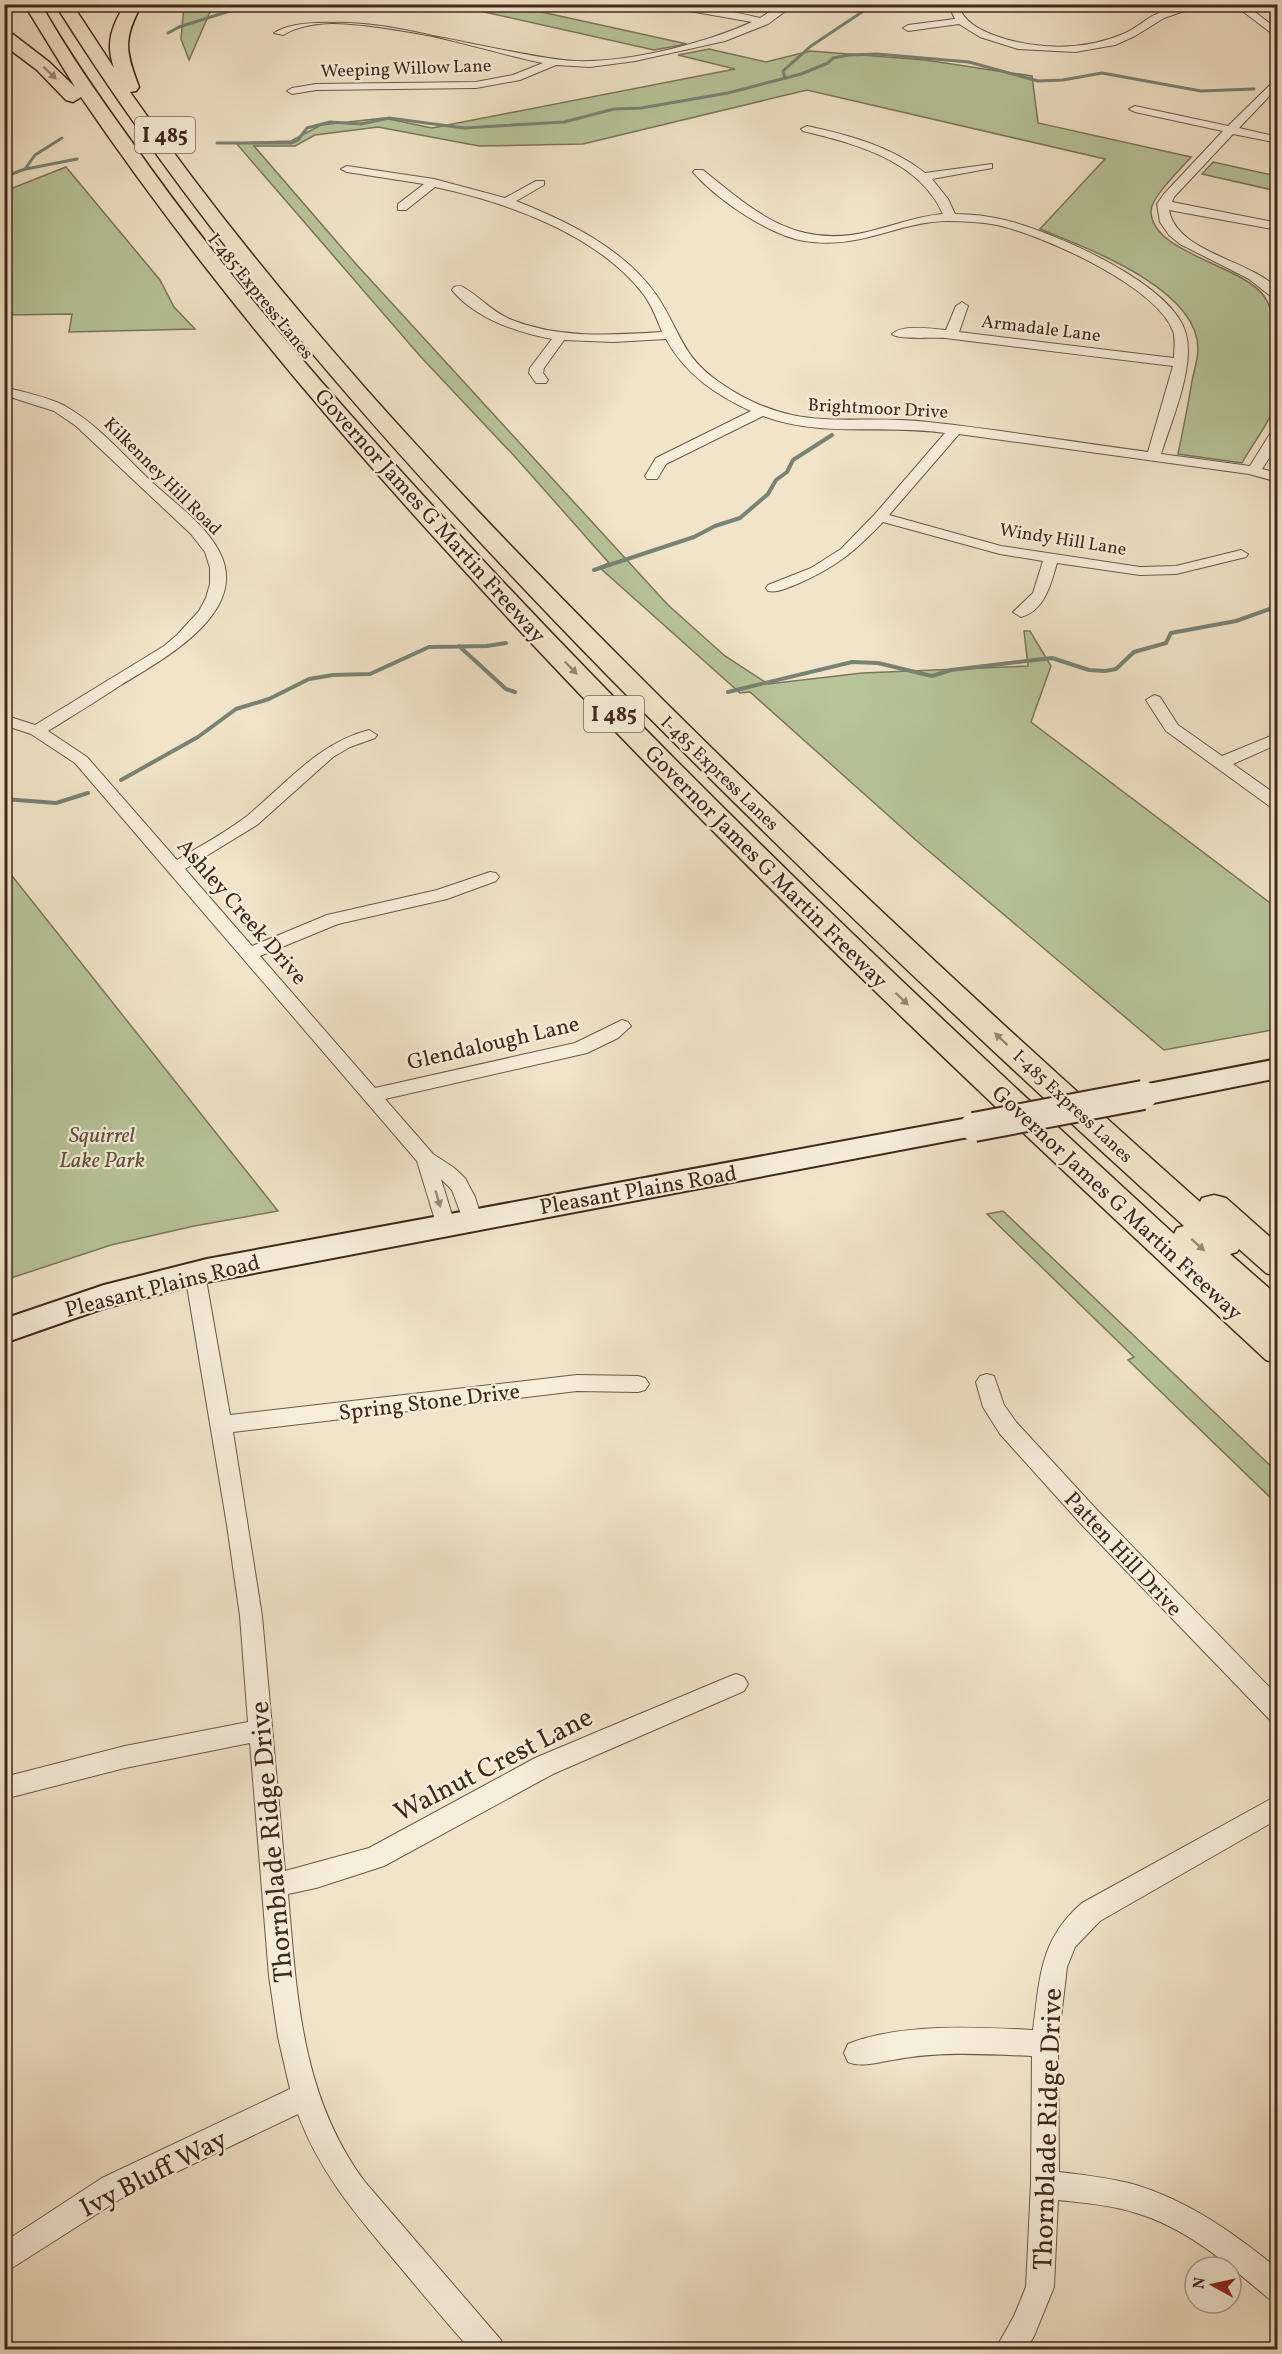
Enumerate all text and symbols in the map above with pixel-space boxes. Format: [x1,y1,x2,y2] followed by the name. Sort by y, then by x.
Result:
[320,54,492,85] street label: Weeping Willow Lane
[42,66,57,79] one-way arrow
[135,117,195,153] road number: I 485
[201,229,319,365] street label: I-485 Express Lanes
[980,310,1102,349] street label: Armadale Lane
[306,383,552,651] street label: Governor James G Martin Freeway
[807,393,949,426] street label: Brightmoor Drive
[97,412,227,542] street label: Kilkenney Hill Road
[997,518,1128,563] street label: Windy Hill Lane
[563,661,577,675] one-way arrow
[584,696,644,732] road number: I 485
[654,711,784,837] street label: I-485 Express Lanes
[637,739,894,996] street label: Governor James G Martin Freeway
[169,833,313,993] street label: Ashley Creek Drive
[894,992,909,1006] one-way arrow
[404,1010,583,1079] street label: Glendalough Lane
[993,1032,1008,1046] one-way arrow
[1007,1045,1137,1169] street label: I-485 Express Lanes
[984,1079,1249,1329] street label: Governor James G Martin Freeway
[59,1121,145,1177] park label: Squirrel Lake Park
[537,1159,740,1224] street label: Pleasant Plains Road
[434,1190,444,1208] one-way arrow
[1190,1238,1205,1252] one-way arrow
[62,1248,263,1327] street label: Pleasant Plains Road
[337,1377,522,1430] street label: Spring Stone Drive
[1056,1485,1188,1624] street label: Patten Hill Drive
[388,1699,600,1832] street label: Walnut Crest Lane
[242,1700,304,1984] street label: Thornblade Ridge Drive
[1025,1987,1073,2271] street label: Thornblade Ridge Drive
[74,2121,235,2228] street label: Ivy Bluff Way
[1183,2255,1243,2315] north arrow
[1188,2276,1212,2290] text: N

